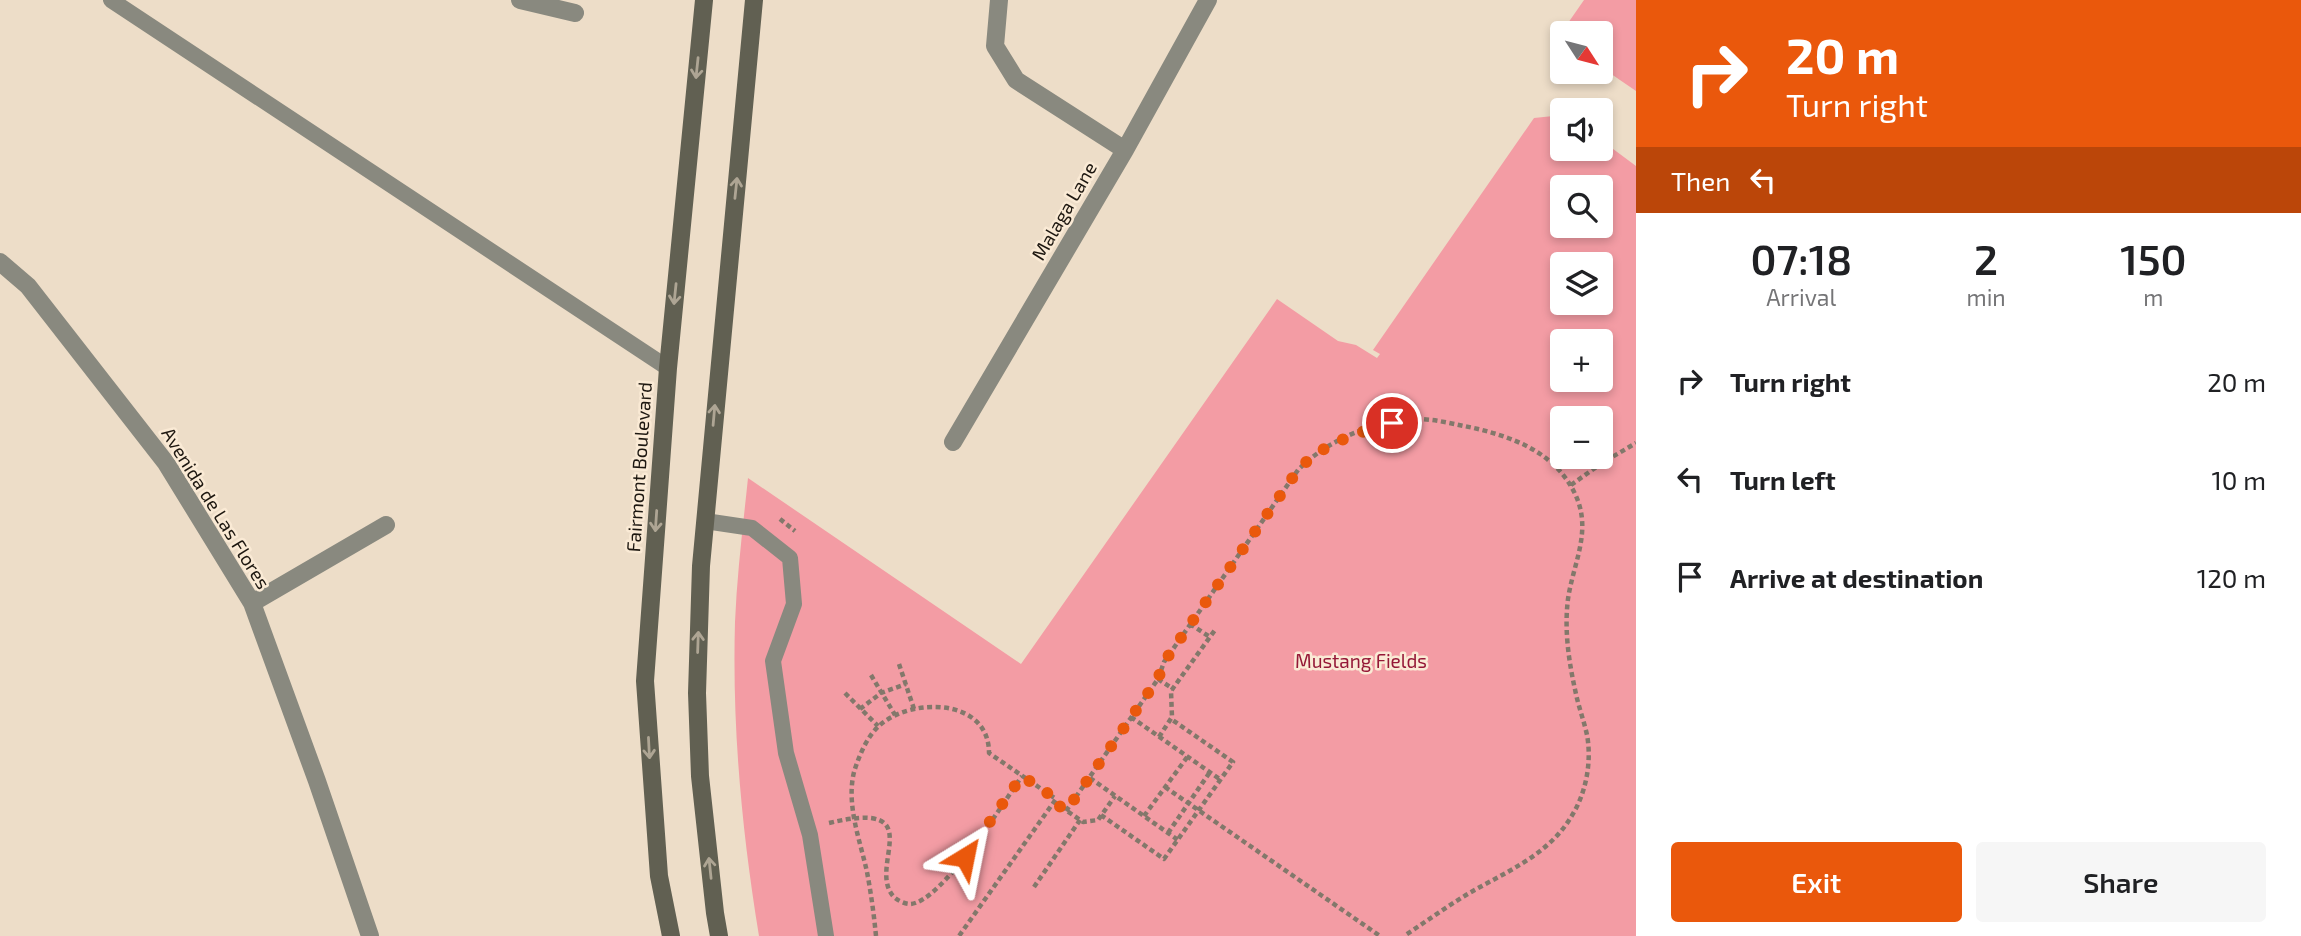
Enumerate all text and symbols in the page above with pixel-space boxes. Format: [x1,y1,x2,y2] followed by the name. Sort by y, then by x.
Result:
[1550,21,1614,84] north arrow
[1550,21,1613,469] map controls
[1786,25,1899,84] text: 20 m
[1671,28,1762,119] icon: right
[690,56,703,79] one-way arrow
[1786,85,1928,123] text: Turn right
[1550,98,1613,161] button: sound
[1026,157,1101,264] street label: Malaga Lane
[1744,161,1782,199] icon: left
[1671,165,1730,196] text: Then
[1550,175,1613,238] button: search
[730,177,743,200] one-way arrow
[1750,233,1852,283] text: 07:18
[1974,233,1998,283] text: 2
[2120,233,2187,283] text: 150
[1550,252,1613,315] button: layers
[668,283,681,305] one-way arrow
[1766,283,1836,311] text: Arrival
[1967,283,2006,311] text: min
[2143,283,2163,311] text: m
[1550,329,1613,392] button: +
[1671,362,1709,400] icon: right
[1730,366,1851,397] text: Turn right
[2207,366,2266,397] text: 20 m
[621,381,656,553] street label: Fairmont Boulevard
[1362,393,1422,453] pin
[708,404,721,426] one-way arrow
[1373,404,1411,442] icon: arrive
[1550,406,1613,469] button: −
[157,423,276,593] street label: Avenida de Las Flores
[1671,460,1709,498] icon: left
[1730,464,1836,495] text: Turn left
[2211,464,2266,495] text: 10 m
[649,509,662,532] one-way arrow
[1671,558,1709,596] icon: arrive
[1730,562,1983,593] text: Arrive at destination
[2197,562,2266,593] text: 120 m
[692,630,705,653] one-way arrow
[1295,649,1427,672] park label: Mustang Fields
[642,736,655,759] one-way arrow
[928,820,1002,894] position arrow
[1671,842,1962,922] button: Exit
[1976,842,2266,922] button: Share
[703,858,716,880] one-way arrow

